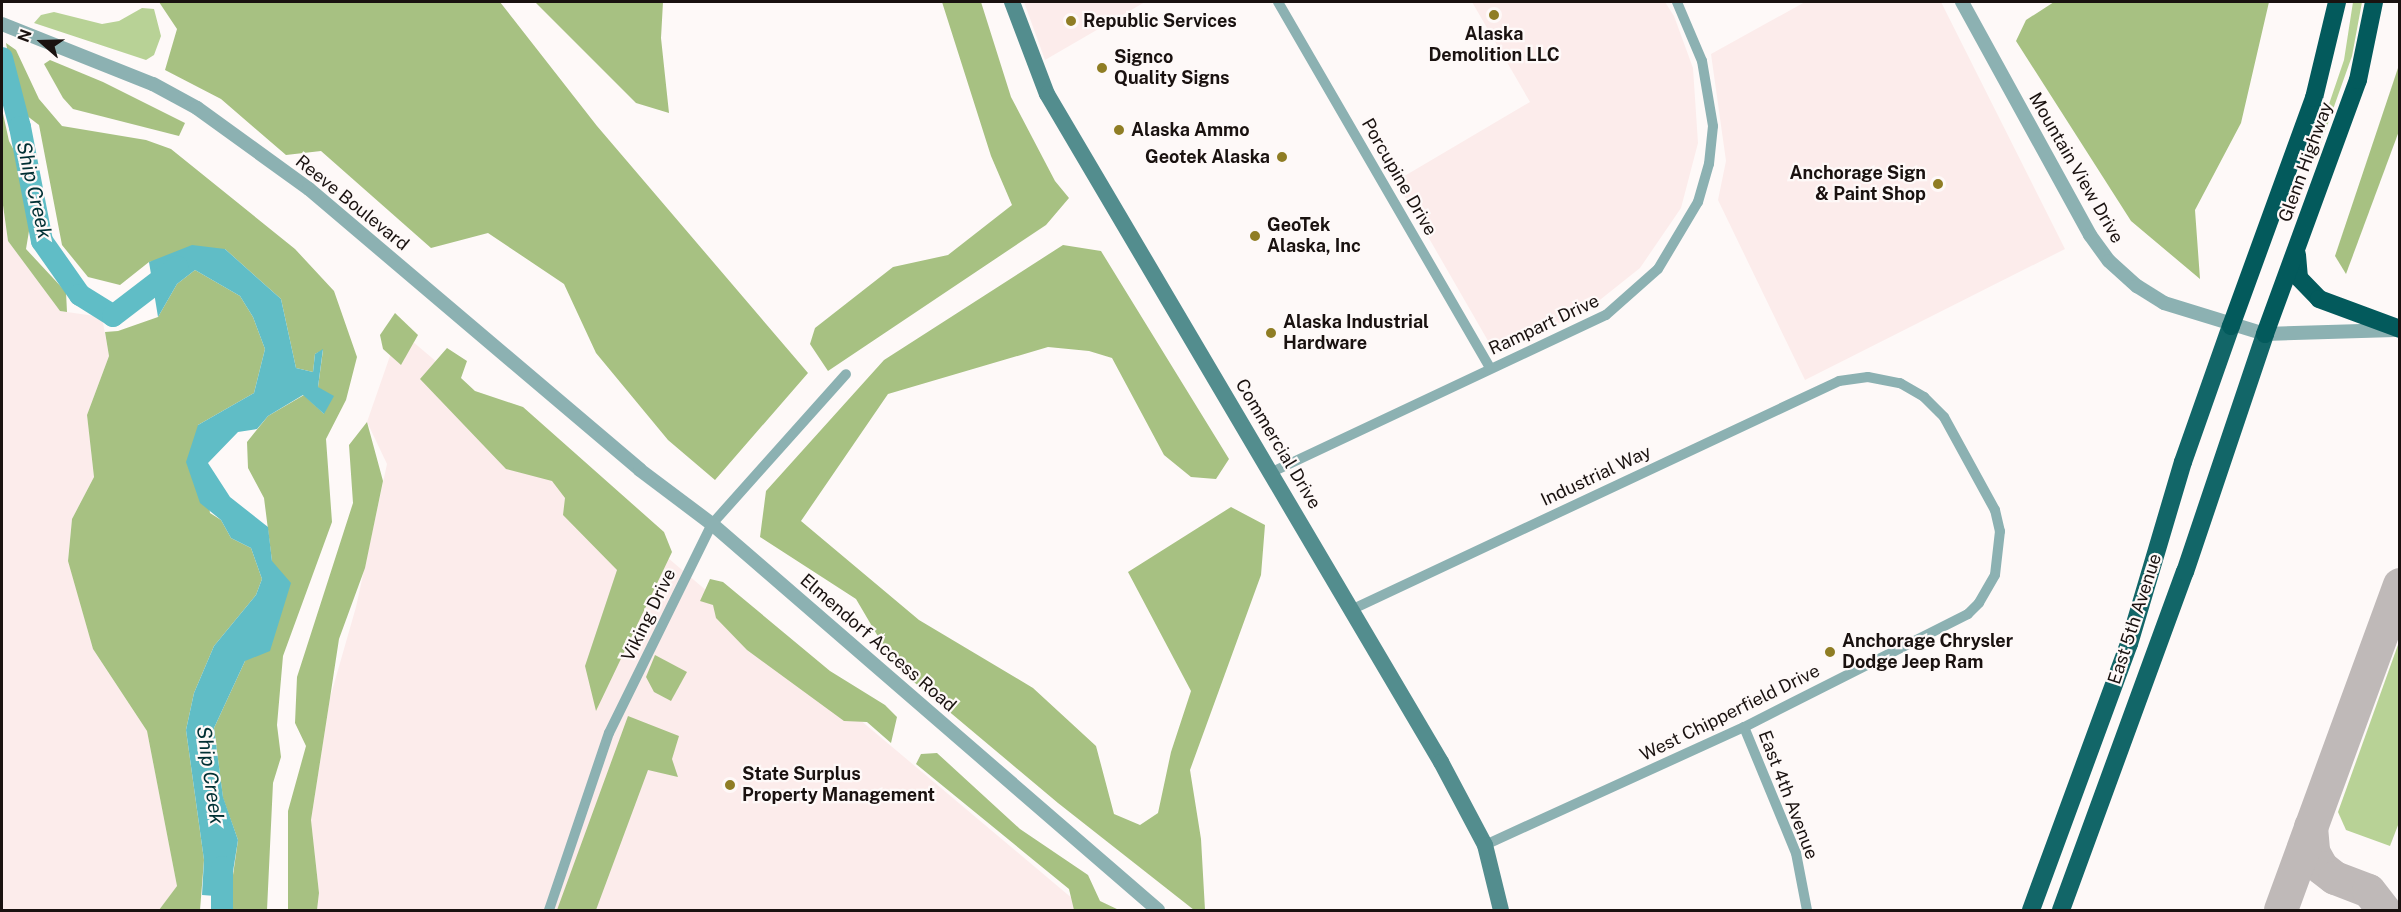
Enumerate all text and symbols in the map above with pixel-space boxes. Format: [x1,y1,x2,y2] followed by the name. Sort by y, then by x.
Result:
[1487,8,1501,22] marker: Alaska Demolition LLC
[1083,10,1237,32] place label: Republic Services
[12,12,72,72] north arrow
[1064,14,1078,28] marker: Republic Services
[1428,24,1560,66] place label: Alaska Demolition LLC
[14,27,36,45] text: N
[1114,47,1230,90] place label: Signco Quality Signs
[1095,61,1109,75] marker: Signco Quality Signs
[2024,89,2128,247] street label: Mountain View Drive
[2274,99,2338,225] street label: Glenn Highway
[1357,114,1441,240] street label: Porcupine Drive
[1131,119,1250,141] place label: Alaska Ammo
[1112,123,1126,137] marker: Alaska Ammo
[11,139,57,241] water label: Ship Creek
[1145,146,1270,168] place label: Geotek Alaska
[1275,150,1289,164] marker: Geotek Alaska
[291,151,413,255] street label: Reeve Boulevard
[1789,163,1926,206] place label: Anchorage Sign & Paint Shop
[1931,177,1945,191] marker: Anchorage Sign & Paint Shop
[1267,215,1361,258] place label: GeoTek Alaska, Inc
[1248,229,1262,243] marker: GeoTek Alaska, Inc
[1485,290,1603,360] street label: Rampart Drive
[1283,312,1429,354] place label: Alaska Industrial Hardware
[1264,326,1278,340] marker: Alaska Industrial Hardware
[1231,375,1325,513] street label: Commercial Drive
[1537,441,1655,511] street label: Industrial Way
[2104,551,2166,687] street label: East 5th Avenue
[617,565,681,665] street label: Viking Drive
[796,569,960,717] street label: Elmendorf Access Road
[1842,631,2013,674] place label: Anchorage Chrysler Dodge Jeep Ram
[1823,645,1837,659] marker: Anchorage Chrysler Dodge Jeep Ram
[1637,660,1823,766] street label: West Chipperfield Drive
[191,724,229,826] water label: Ship Creek
[1754,728,1822,862] street label: East 4th Avenue
[742,764,935,806] place label: State Surplus Property Management
[723,778,737,792] marker: State Surplus Property Management

